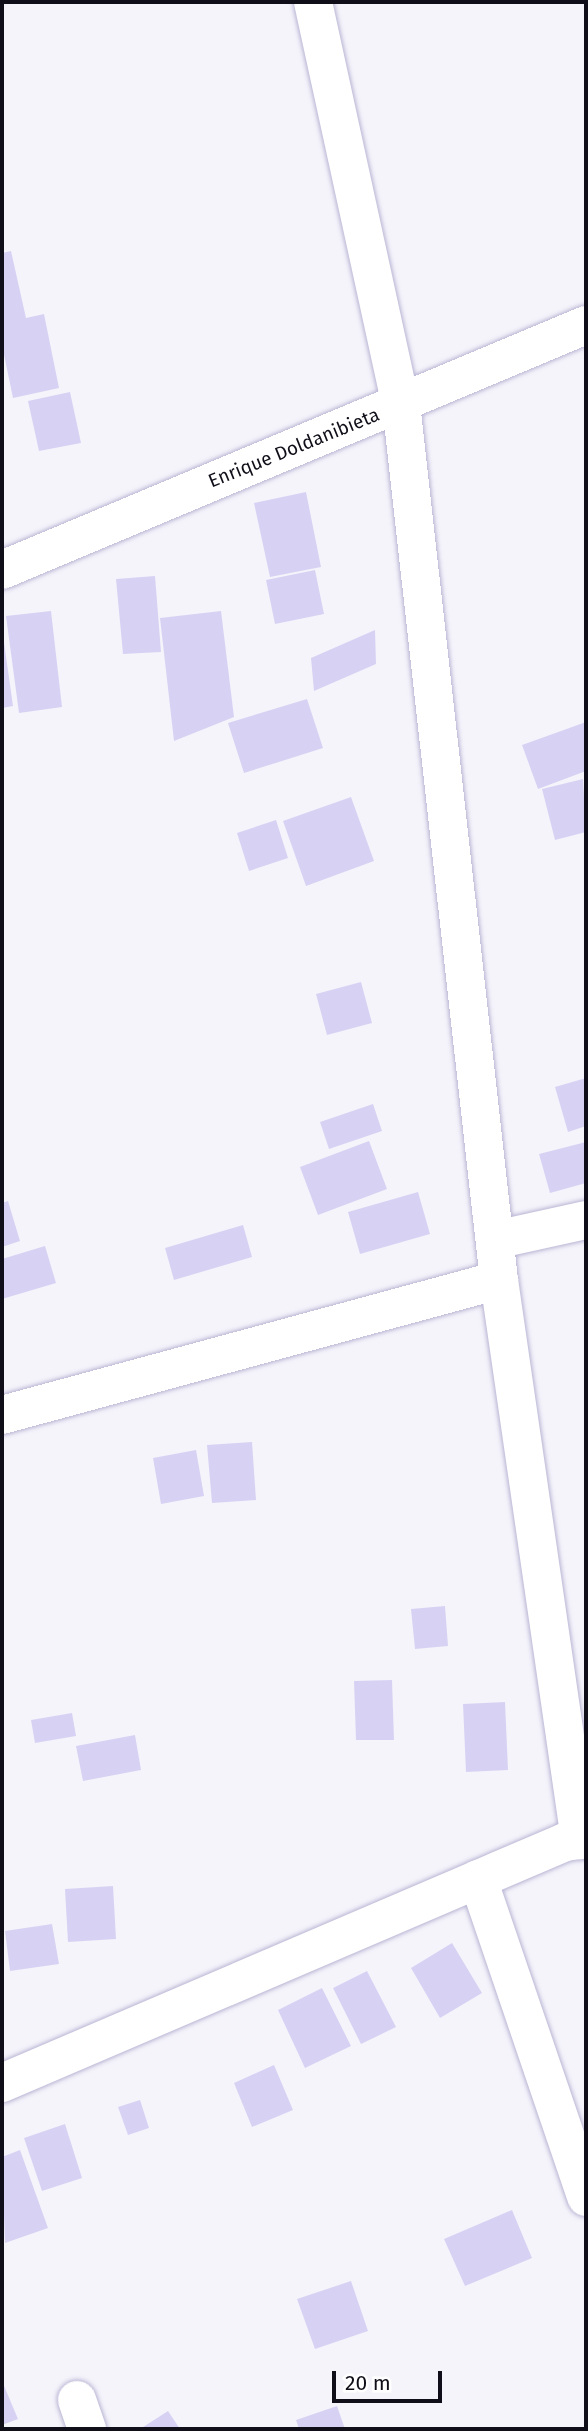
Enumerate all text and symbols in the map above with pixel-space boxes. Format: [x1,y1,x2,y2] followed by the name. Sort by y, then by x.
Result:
[205,403,383,493] street label: Enrique Doldanibieta
[336,2358,446,2402] scale bar
[345,2370,391,2396] text: 20 m

